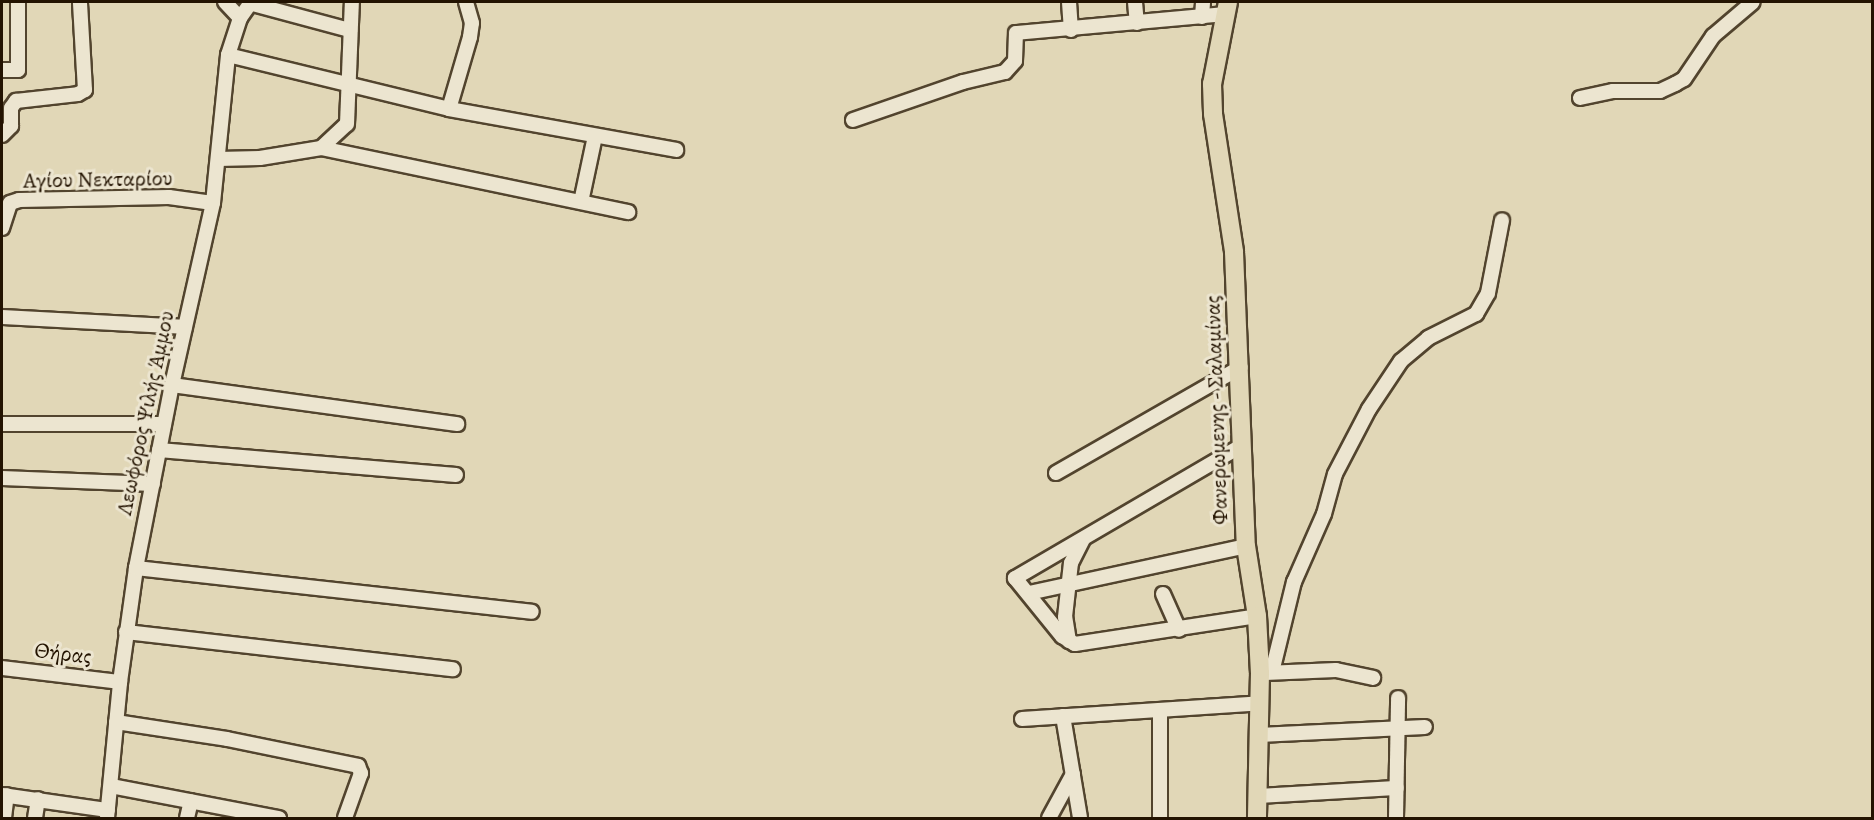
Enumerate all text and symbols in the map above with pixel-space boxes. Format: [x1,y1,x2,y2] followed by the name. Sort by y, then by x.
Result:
[23,165,173,195] street label: Αγίου Νεκταρίου
[1200,294,1234,526] street label: Φανερωμενης - Σαλαμίνας
[111,309,181,517] street label: Λεωφόρος Ψιλής Άμμου
[33,637,93,671] street label: Θήρας

